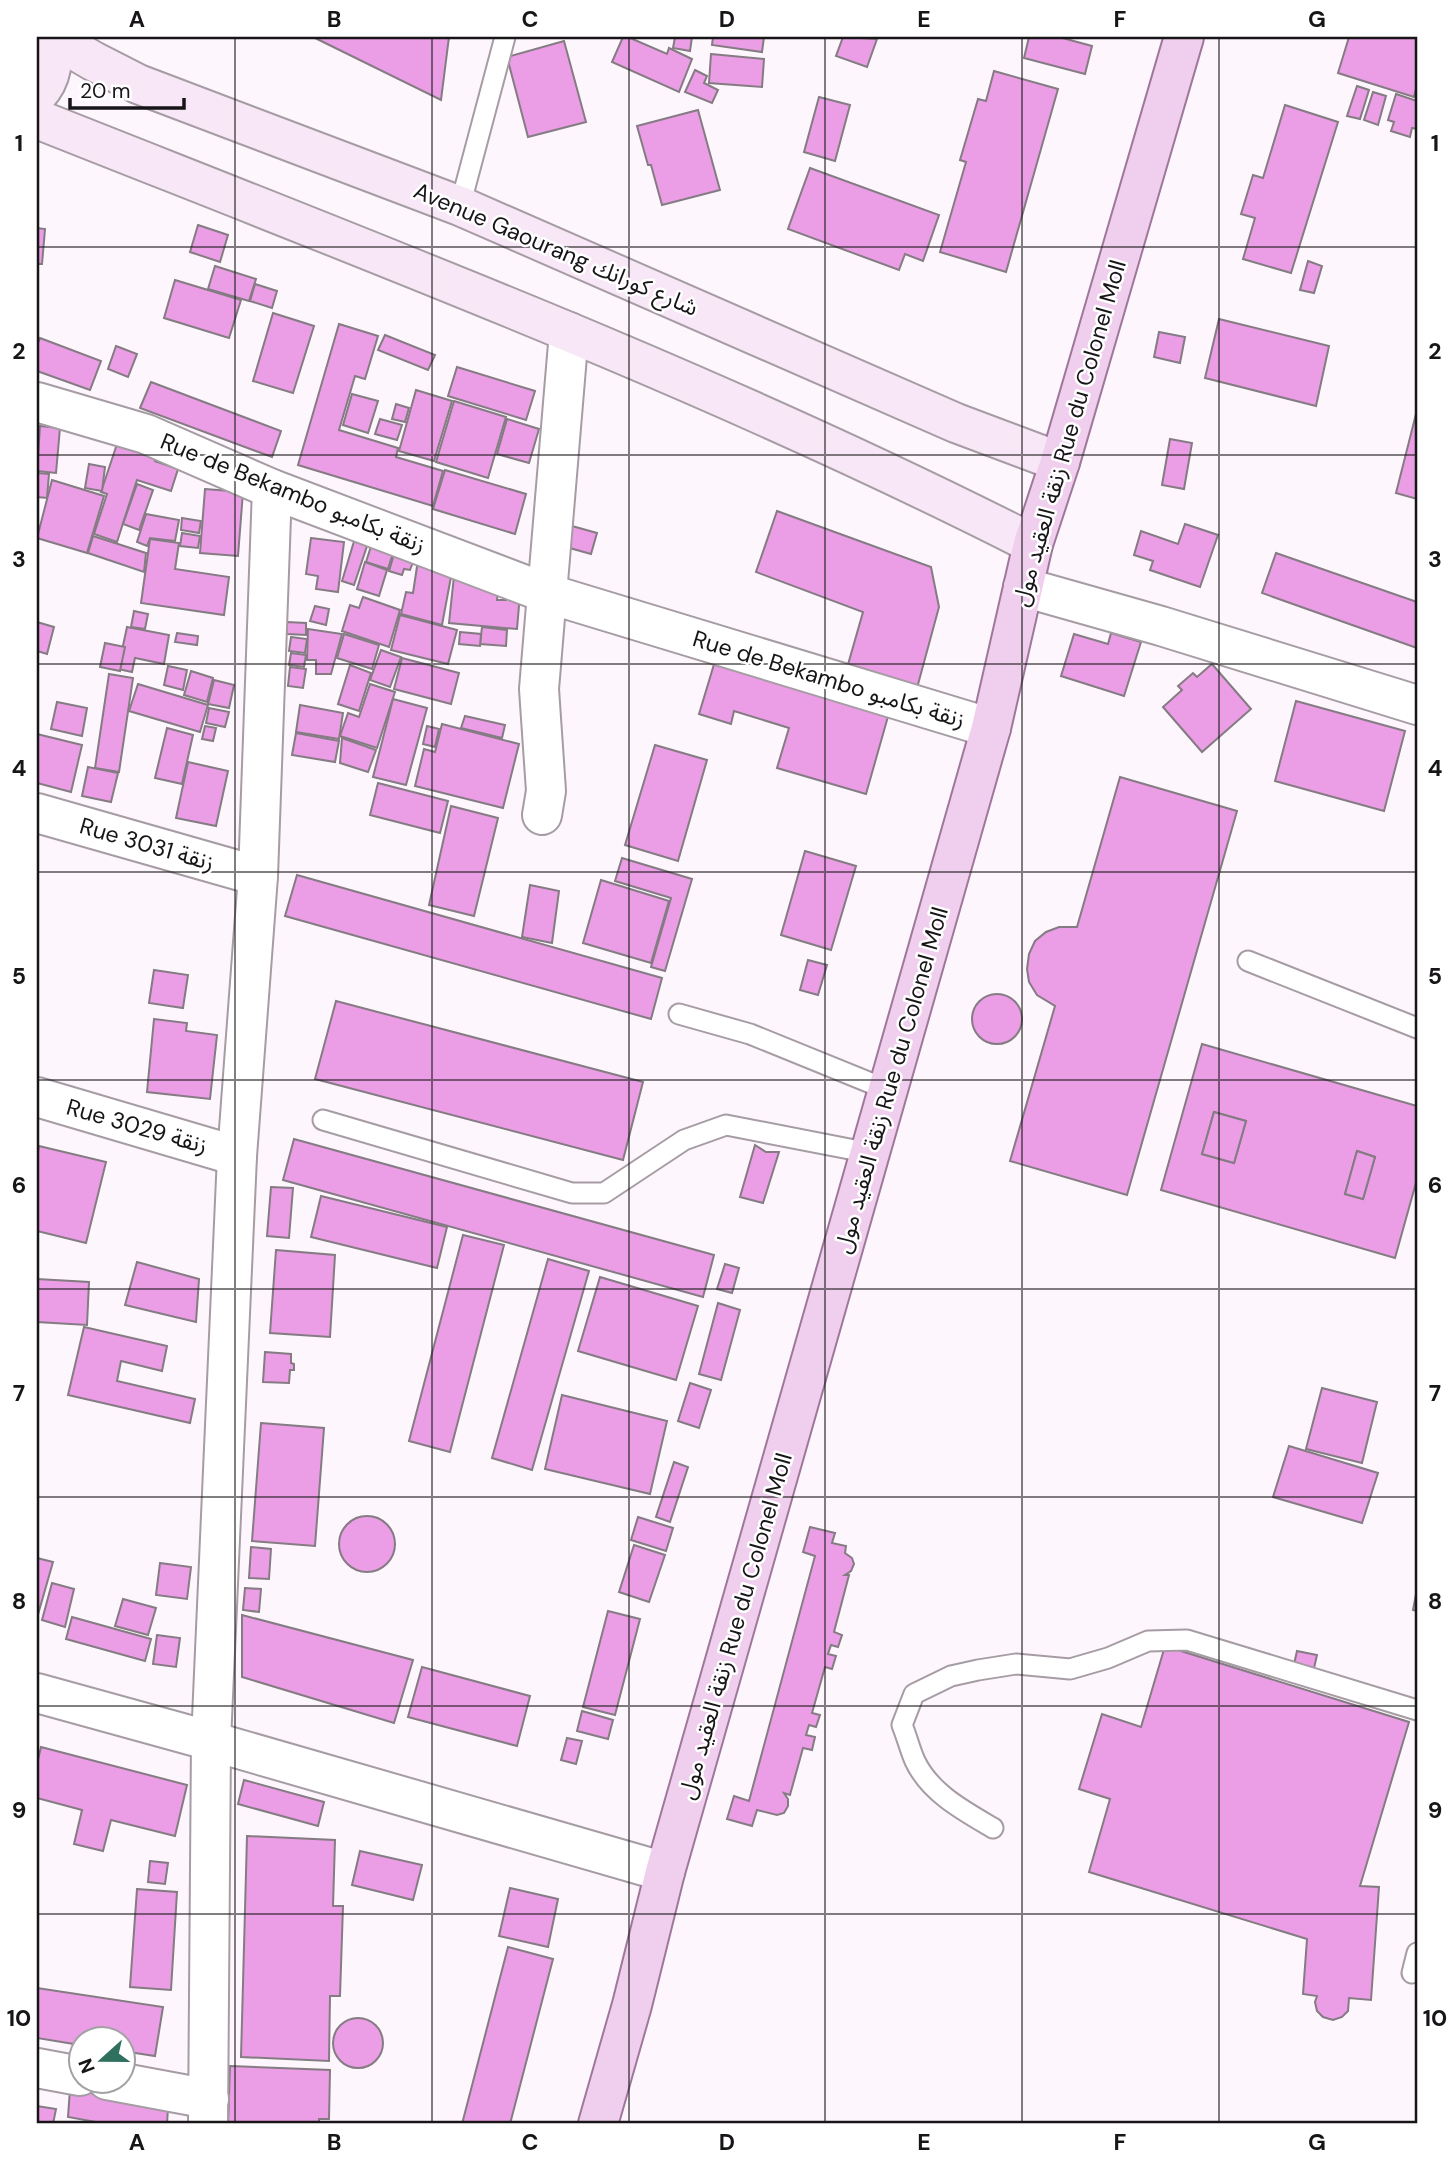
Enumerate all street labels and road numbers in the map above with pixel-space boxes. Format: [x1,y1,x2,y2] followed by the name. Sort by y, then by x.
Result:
[408,175,703,324] street label: Avenue Gaourang شارع كورانك
[1005,256,1133,610] street label: زنقة العقيد مول Rue du Colonel Moll
[156,426,430,560] street label: Rue de Bekambo زنقة بكامبو
[689,623,969,735] street label: Rue de Bekambo زنقة بكامبو
[76,811,218,877] street label: Rue 3031 زنقة
[827,903,955,1257] street label: زنقة العقيد مول Rue du Colonel Moll
[63,1092,211,1160] street label: Rue 3029 زنقة
[671,1449,799,1803] street label: زنقة العقيد مول Rue du Colonel Moll

